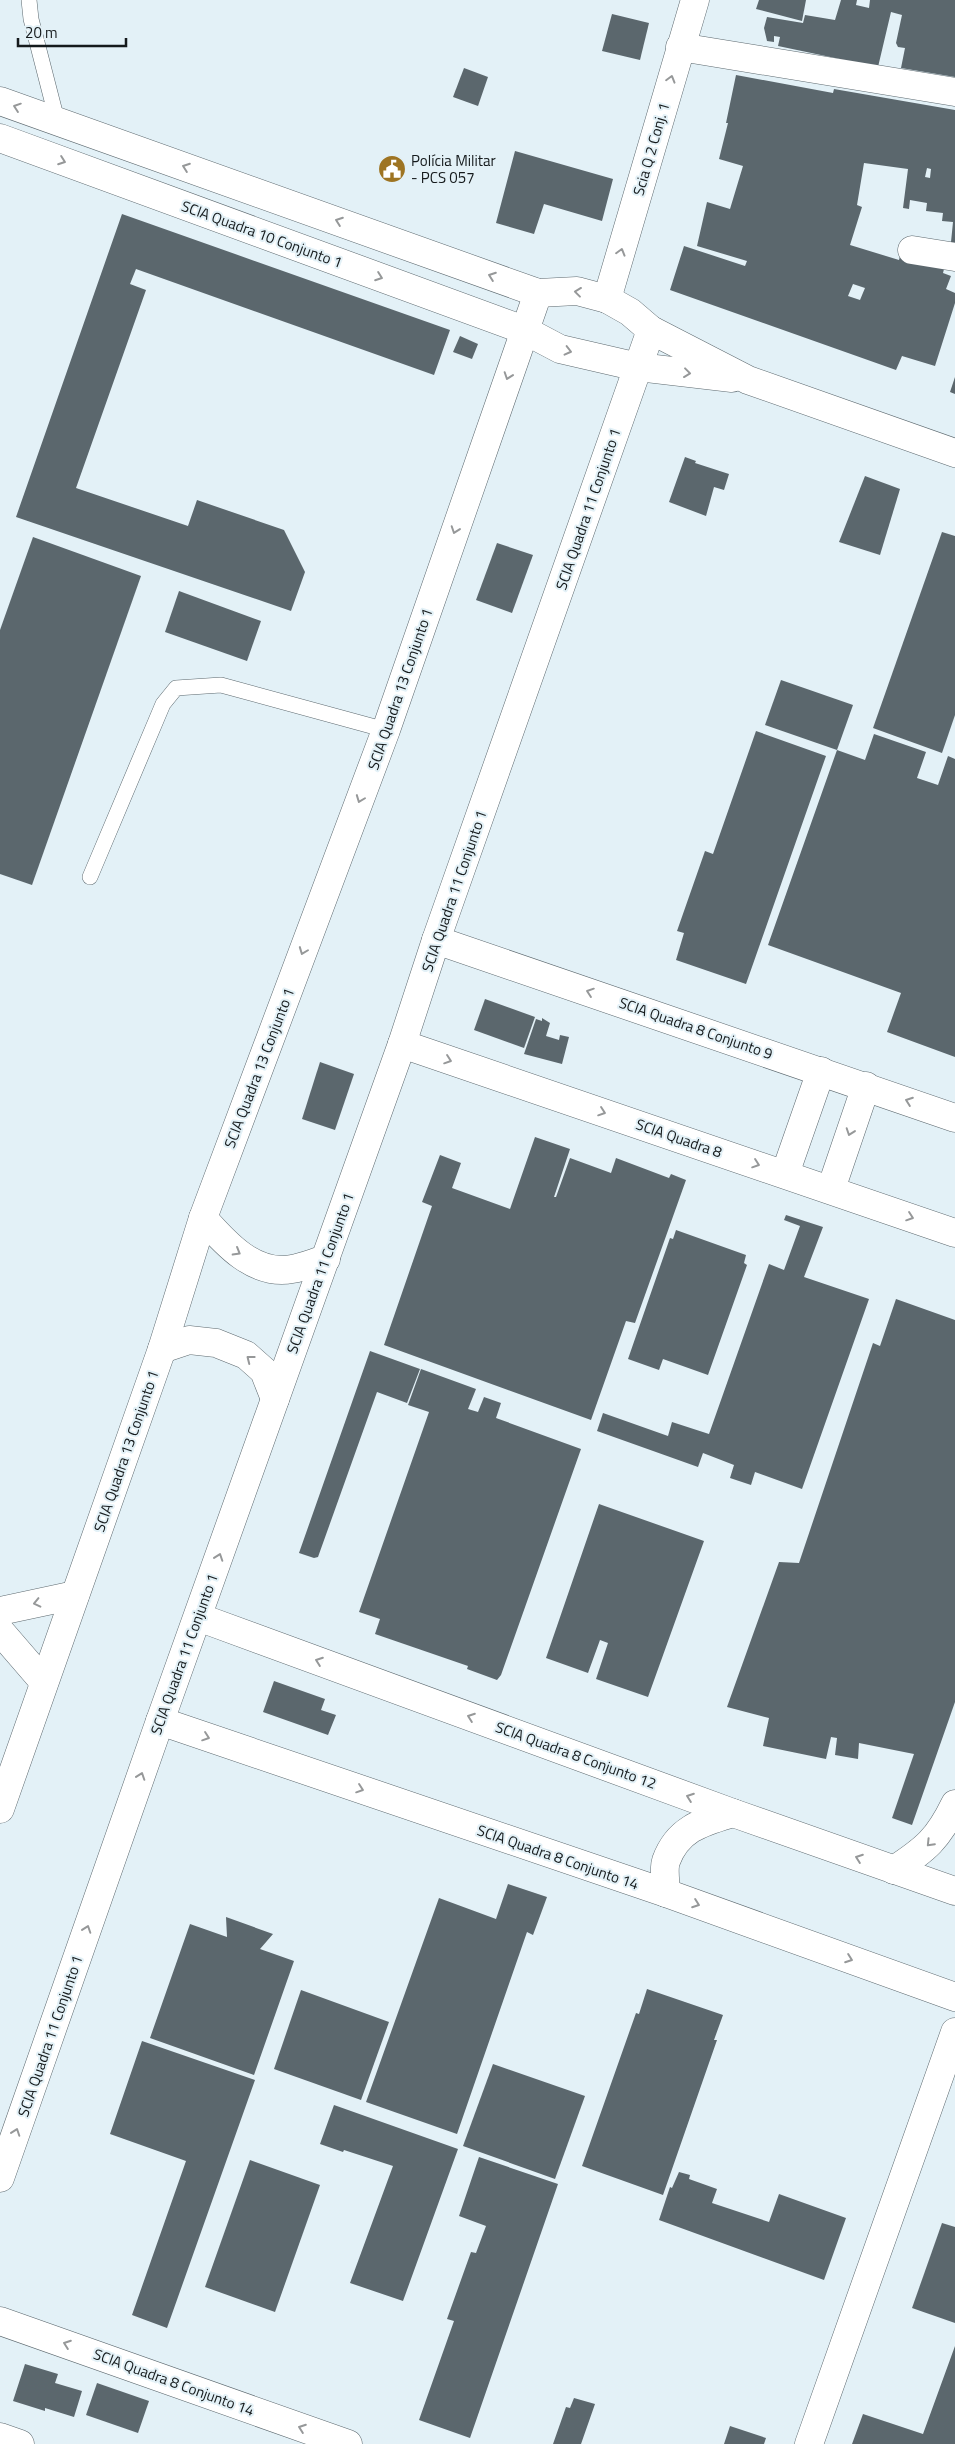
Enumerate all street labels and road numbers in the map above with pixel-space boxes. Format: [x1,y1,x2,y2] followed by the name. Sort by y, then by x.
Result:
[627,100,675,198] street label: Scia Q 2 Conj. 1
[178,194,346,274] street label: SCIA Quadra 10 Conjunto 1
[549,425,627,593] street label: SCIA Quadra 11 Conjunto 1
[361,605,439,773] street label: SCIA Quadra 13 Conjunto 1
[415,807,493,975] street label: SCIA Quadra 11 Conjunto 1
[218,985,300,1151] street label: SCIA Quadra 13 Conjunto 1
[616,991,776,1065] street label: SCIA Quadra 8 Conjunto 9
[633,1112,725,1164] street label: SCIA Quadra 8
[280,1189,360,1357] street label: SCIA Quadra 11 Conjunto 1
[87,1367,165,1535] street label: SCIA Quadra 13 Conjunto 1
[144,1570,224,1738] street label: SCIA Quadra 11 Conjunto 1
[492,1715,660,1795] street label: SCIA Quadra 8 Conjunto 12
[474,1818,642,1896] street label: SCIA Quadra 8 Conjunto 14
[11,1952,89,2120] street label: SCIA Quadra 11 Conjunto 1
[90,2342,258,2422] street label: SCIA Quadra 8 Conjunto 14

